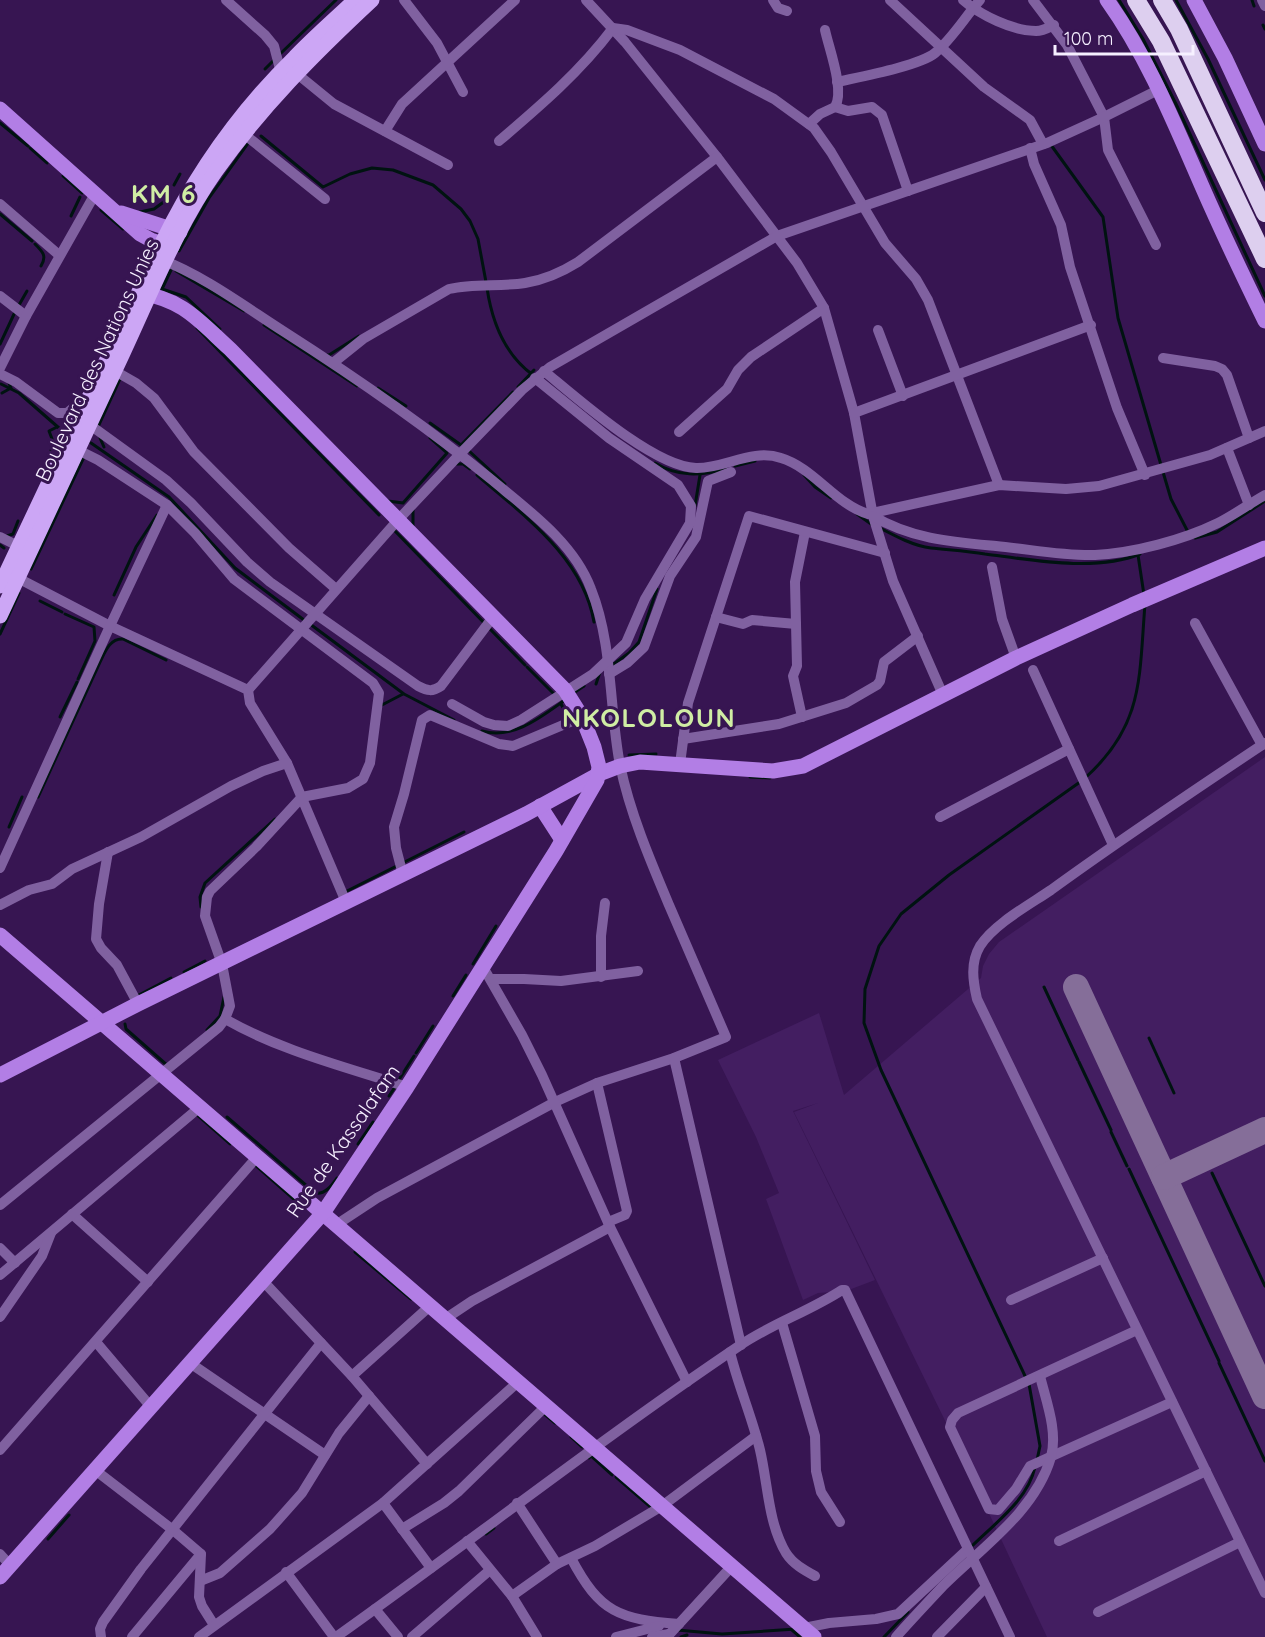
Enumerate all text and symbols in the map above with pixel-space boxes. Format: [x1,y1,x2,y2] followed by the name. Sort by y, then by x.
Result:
[1055,18,1193,56] scale bar
[1064,27,1113,50] text: 100 m
[131,177,197,210] district label: KM 6
[29,234,164,485] street label: Boulevard des Nations Unies
[562,701,736,734] district label: NKOLOLOUN
[280,1059,405,1222] street label: Rue de Kassalafam

